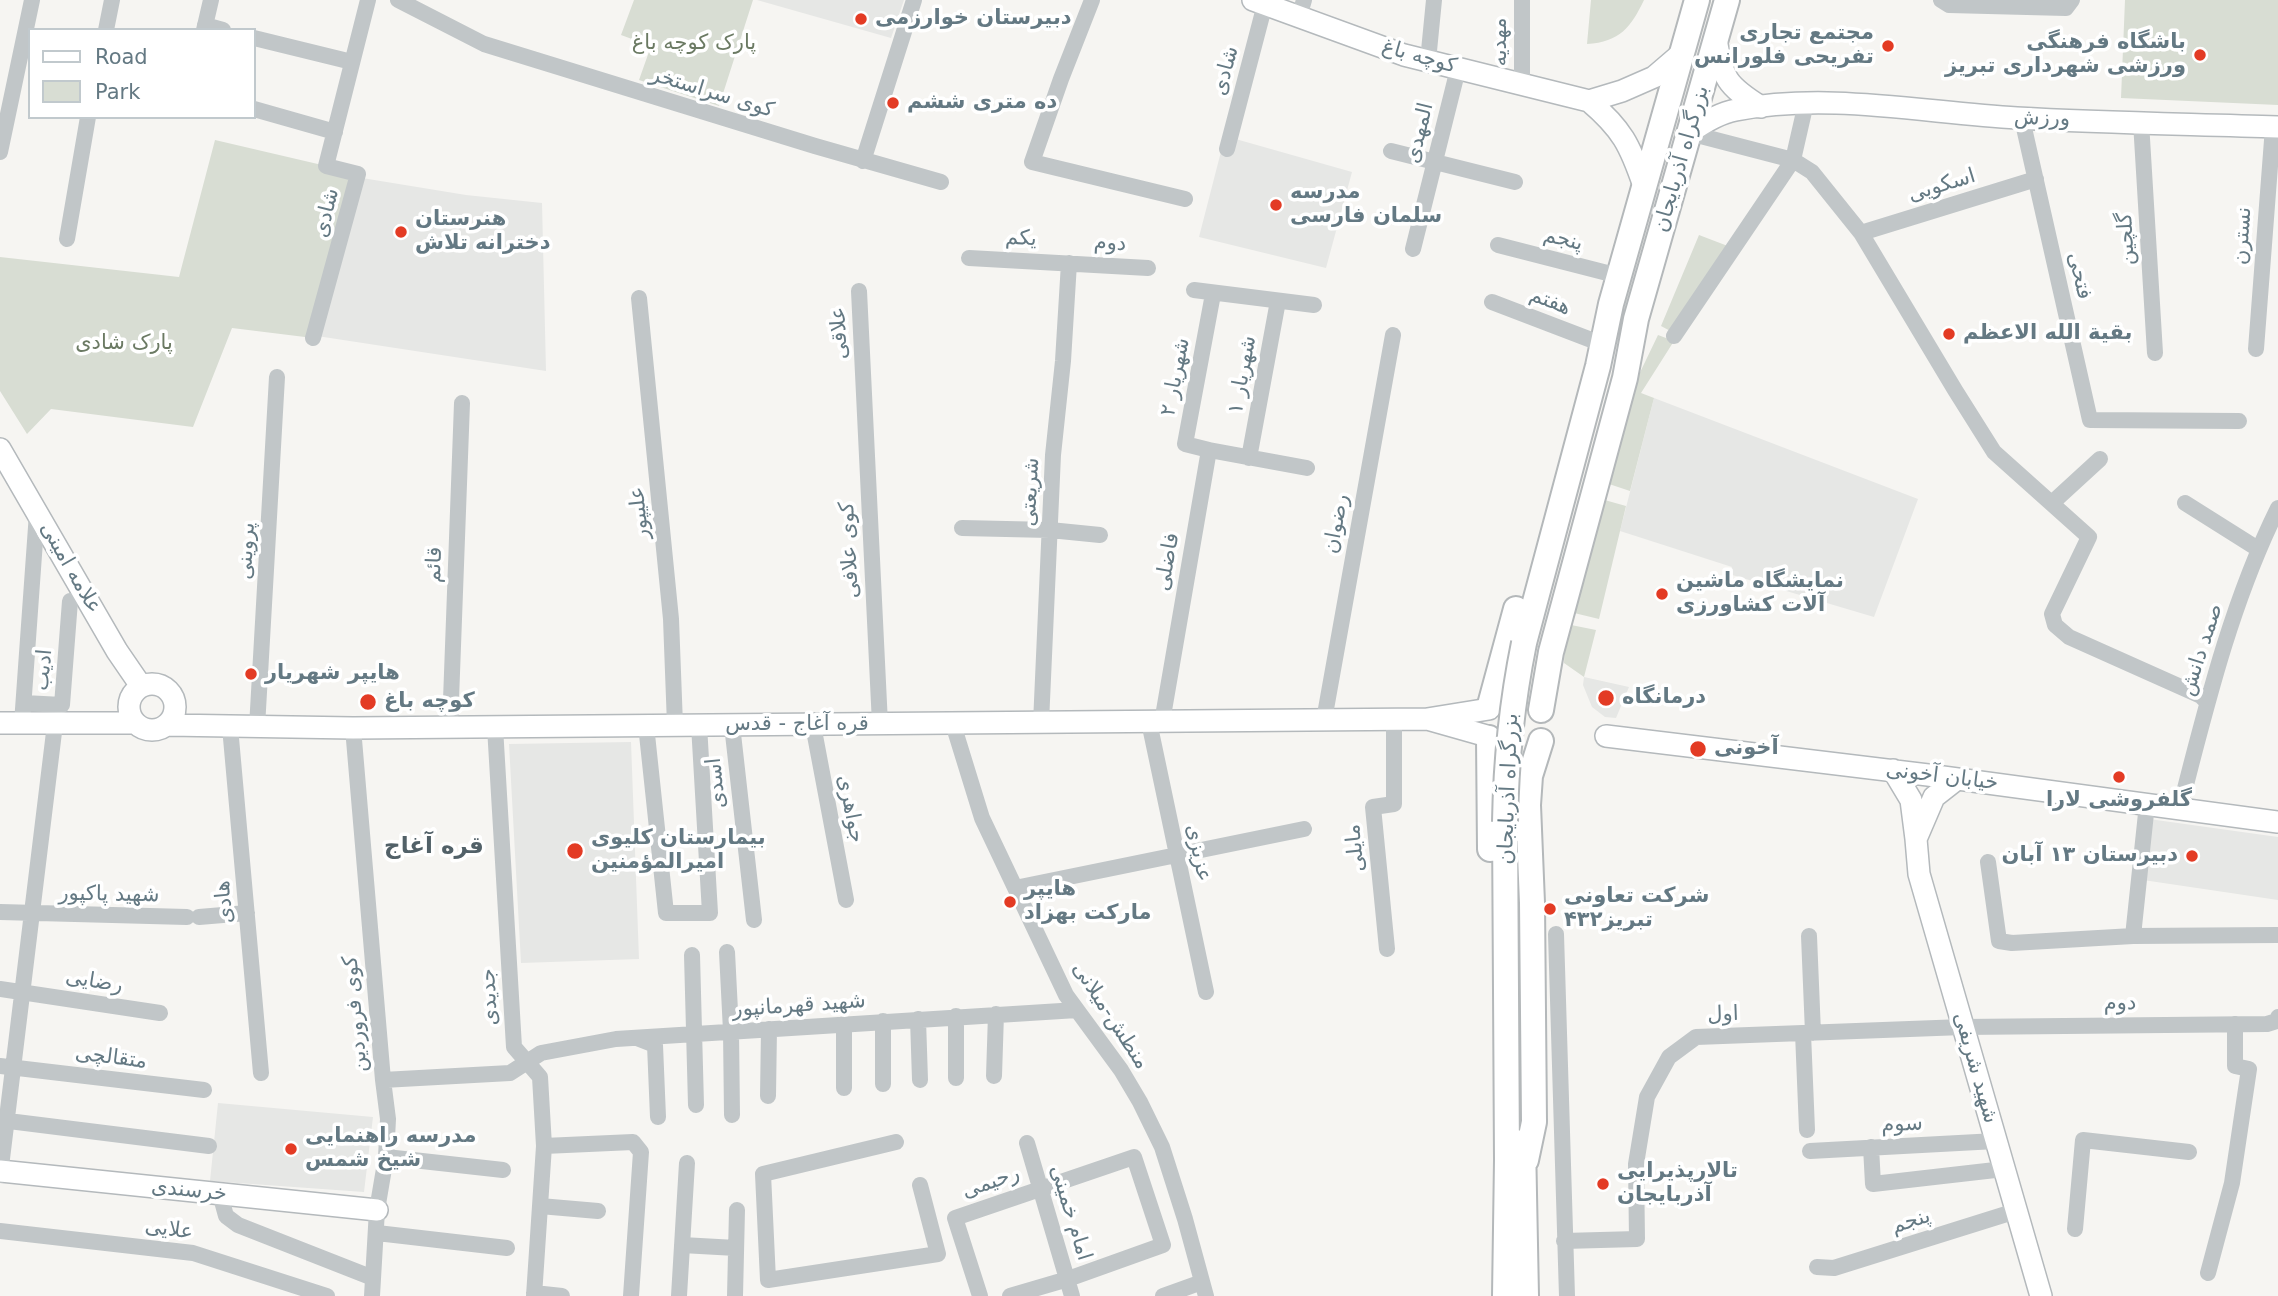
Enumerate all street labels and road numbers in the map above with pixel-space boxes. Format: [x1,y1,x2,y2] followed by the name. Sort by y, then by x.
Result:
[1488,17,1514,67] street label: مهدیه
[1379,34,1459,80] street label: کوچه باغ
[1207,44,1245,98] street label: شادی
[647,62,777,124] street label: کوی سراستخر
[1649,83,1715,235] street label: بزرگراه آذربایجان
[1400,100,1440,166] street label: المهدی
[2014,105,2070,133] street label: ورزش
[1905,164,1979,208] street label: اسکویی
[309,186,345,240] street label: شادی
[2228,206,2258,266] street label: نسترن
[2113,212,2141,266] street label: گلچین
[1541,223,1585,257] street label: پنجم
[1005,226,1037,252] street label: یکم
[1093,231,1127,257] street label: دوم
[2061,250,2097,302] street label: فتحی
[1526,283,1574,321] street label: هفتم
[826,306,854,360] street label: علاقی
[1224,334,1262,416] street label: شهریار ۱
[1156,336,1196,418] street label: شهریار ۲
[1017,457,1045,527] street label: شریعتی
[625,485,655,541] street label: علیپور
[1319,492,1355,556] street label: رضوان
[835,501,865,599] street label: کوی علافی
[34,518,106,618] street label: علامه امینی
[233,522,261,580] street label: پروینی
[1150,531,1186,593] street label: فاضلی
[422,546,448,584] street label: قائم
[2175,601,2229,699] street label: صمد دانش
[30,648,58,692] street label: ادیب
[725,712,869,738] street label: قره آغاج - قدس
[1494,713,1524,865] street label: بزرگراه آذربایجان
[702,756,732,810] street label: اسدی
[1884,758,2000,796] street label: خیابان آخونی
[831,773,869,845] street label: جواهری
[1180,822,1216,884] street label: عزیزی
[1341,823,1371,873] street label: مایلی
[211,879,239,925] street label: هادی
[58,882,160,908] street label: شهید پاکپور
[338,955,374,1073] street label: کوی فروردین
[1066,958,1154,1074] street label: منطش-میلانی
[64,965,124,999] street label: رضایی
[476,968,504,1026] street label: جدیدی
[732,989,866,1023] street label: شهید قهرمانپور
[2104,991,2136,1017] street label: دوم
[1707,1002,1739,1028] street label: اول
[1947,1010,2003,1126] street label: شهید شریفی
[74,1041,148,1075] street label: متقالچی
[1881,1111,1923,1139] street label: سوم
[959,1161,1023,1205] street label: رحیمی
[1044,1162,1096,1264] street label: امام خمینی
[150,1174,228,1208] street label: خرسندی
[1888,1204,1934,1240] street label: پنجم
[143,1214,195,1246] street label: علایی

